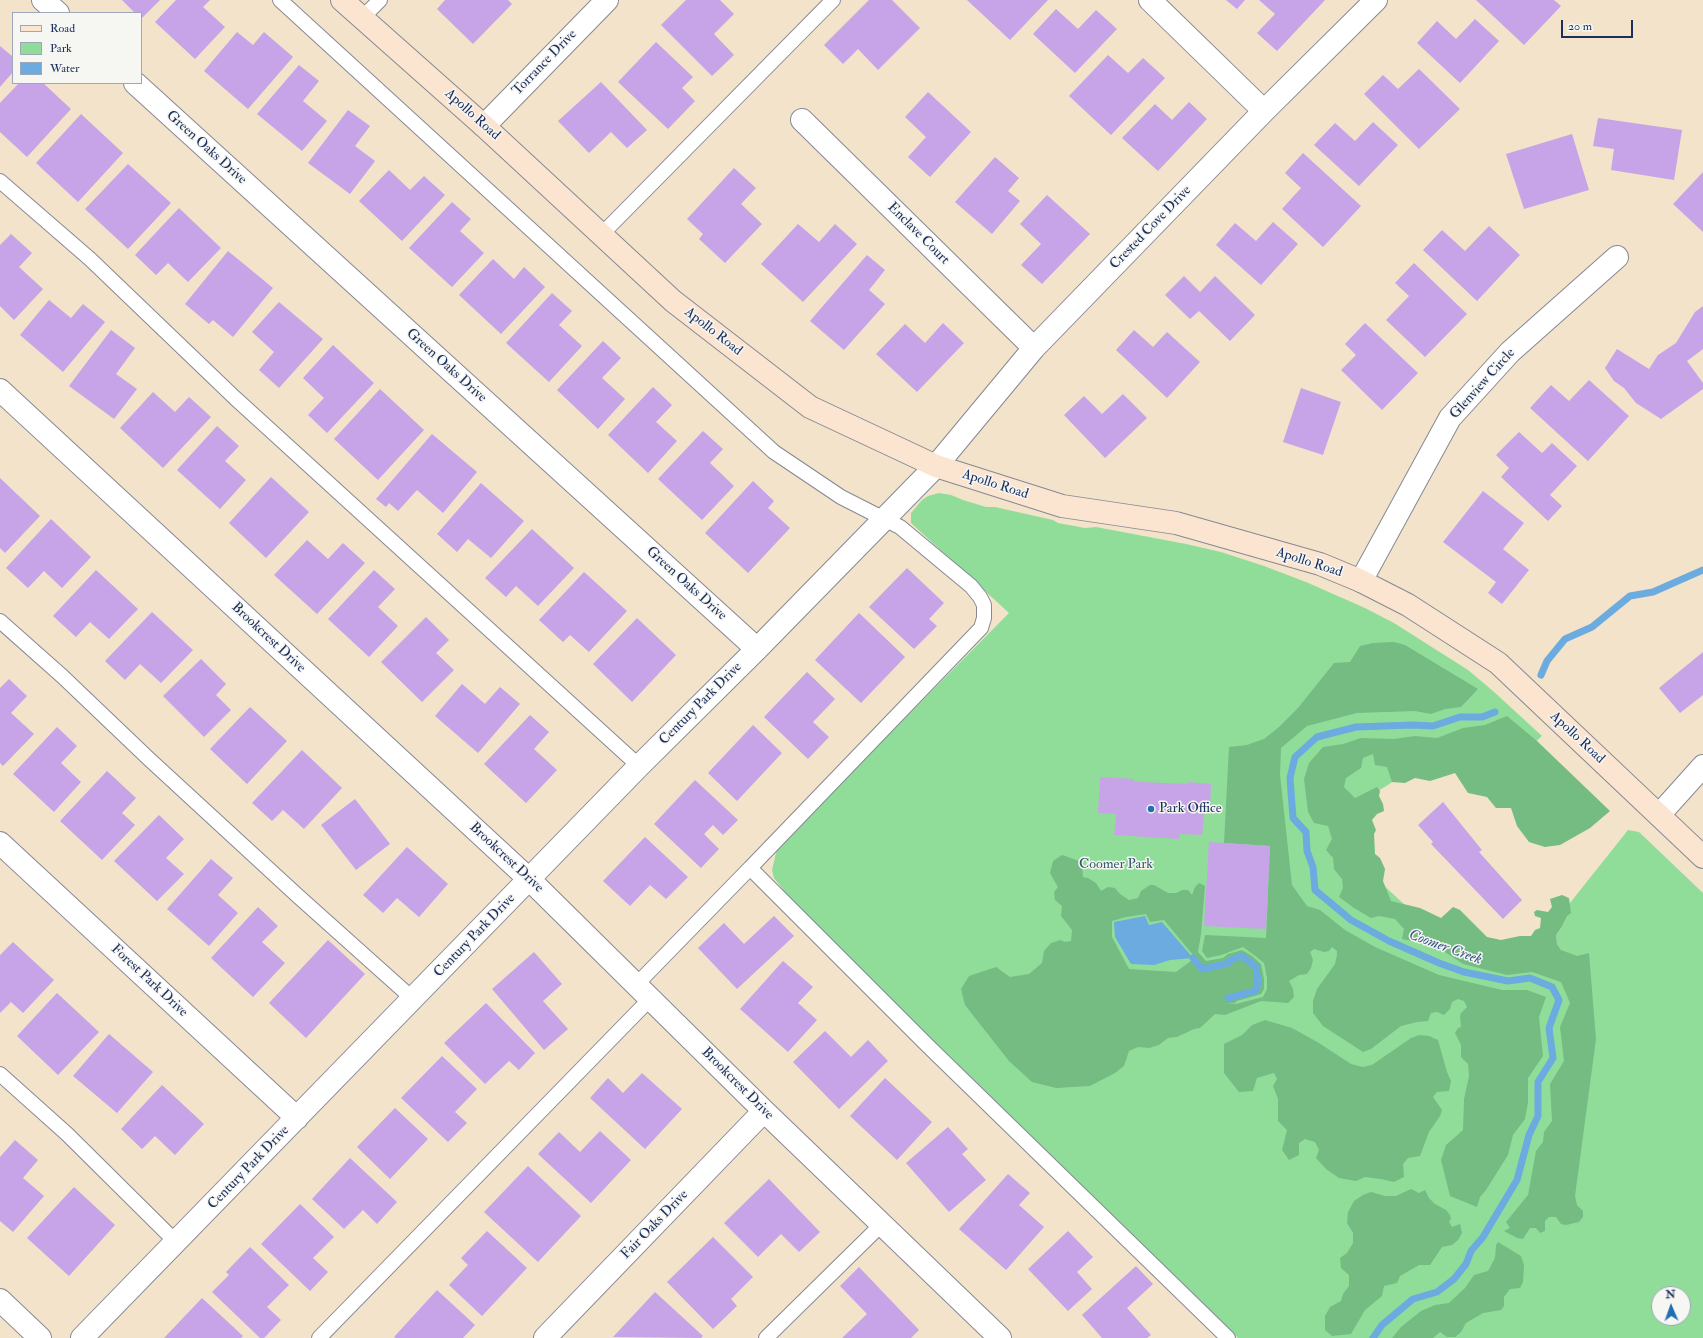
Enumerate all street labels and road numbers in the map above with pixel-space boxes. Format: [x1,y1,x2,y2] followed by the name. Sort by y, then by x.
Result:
[509,27,581,99] street label: Torrance Drive
[441,86,503,144] street label: Apollo Road
[162,108,250,188] street label: Green Oaks Drive
[1107,183,1195,273] street label: Crested Cove Drive
[884,200,952,268] street label: Enclave Court
[681,304,745,360] street label: Apollo Road
[402,326,490,406] street label: Green Oaks Drive
[1447,345,1519,423] street label: Glenview Circle
[960,466,1030,504] street label: Apollo Road
[642,544,730,624] street label: Green Oaks Drive
[1274,544,1344,582] street label: Apollo Road
[227,599,309,677] street label: Brookcrest Drive
[656,659,746,749] street label: Century Park Drive
[1546,708,1608,768] street label: Apollo Road
[465,819,547,897] street label: Brookcrest Drive
[431,891,519,981] street label: Century Park Drive
[107,941,191,1021] street label: Forest Park Drive
[697,1044,777,1124] street label: Brookcrest Drive
[205,1123,293,1213] street label: Century Park Drive
[618,1187,692,1263] street label: Fair Oaks Drive

